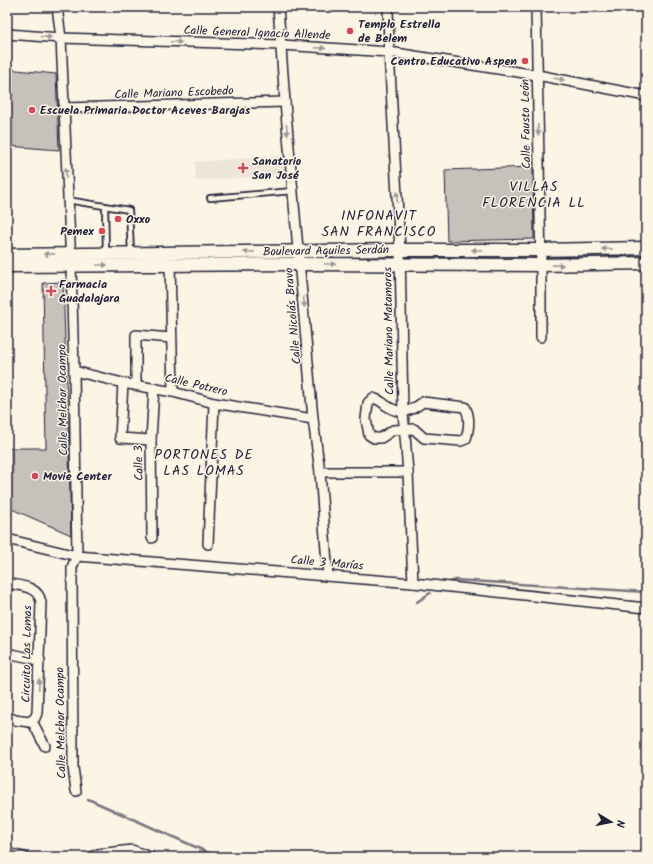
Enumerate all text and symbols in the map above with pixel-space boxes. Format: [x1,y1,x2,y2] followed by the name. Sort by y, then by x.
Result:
[358,15,440,48] place label: Templo Estrella de Belem
[183,21,331,45] street label: Calle General Ignacio Allende
[345,26,355,36] marker: Templo Estrella de Belem
[40,34,52,41] one-way arrow
[170,39,183,45] one-way arrow
[314,44,326,51] one-way arrow
[391,52,517,71] place label: Centro Educativo Aspen
[520,56,530,66] marker: Centro Educativo Aspen
[553,77,565,83] one-way arrow
[516,79,536,169] street label: Calle Fausto León
[114,81,234,105] street label: Calle Mariano Escobedo
[40,101,251,120] place label: Escuela Primaria Doctor Aceves Barajas
[27,105,37,115] marker: Escuela Primaria Doctor Aceves Barajas
[284,124,291,136] one-way arrow
[535,124,541,137] one-way arrow
[252,152,302,185] place label: Sanatorio San José
[237,162,249,174] marker: Sanatorio San José
[63,166,69,179] one-way arrow
[482,176,586,214] district label: VILLAS FLORENCIA LL
[393,191,400,203] one-way arrow
[322,205,436,243] district label: INFONAVIT SAN FRANCISCO
[126,210,151,229] place label: Oxxo
[113,214,123,224] marker: Oxxo
[60,222,94,241] place label: Pemex
[97,226,107,236] marker: Pemex
[263,240,389,262] street label: Boulevard Aquiles Serdán
[601,245,613,252] one-way arrow
[470,247,483,253] one-way arrow
[242,249,255,255] one-way arrow
[43,250,55,257] one-way arrow
[324,261,337,267] one-way arrow
[96,262,109,268] one-way arrow
[552,262,565,268] one-way arrow
[279,267,307,365] street label: Calle Nicolás Bravo
[378,267,400,395] street label: Calle Mariano Matamoros
[59,275,120,308] place label: Farmacia Guadalajara
[46,286,56,296] marker: Farmacia Guadalajara
[300,296,307,308] one-way arrow
[53,344,73,456] street label: Calle Melchor Ocampo
[163,369,229,401] street label: Calle Potrero
[154,444,254,482] district label: PORTONES DE LAS LOMAS
[129,445,149,481] street label: Calle 3
[43,467,112,486] place label: Movie Center
[30,471,40,481] marker: Movie Center
[290,550,364,576] street label: Calle 3 Marías
[17,605,37,703] street label: Circuito Las Lomas
[51,667,71,779] street label: Calle Melchor Ocampo
[36,677,42,690] one-way arrow
[591,802,631,842] north arrow
[610,819,629,829] text: N

